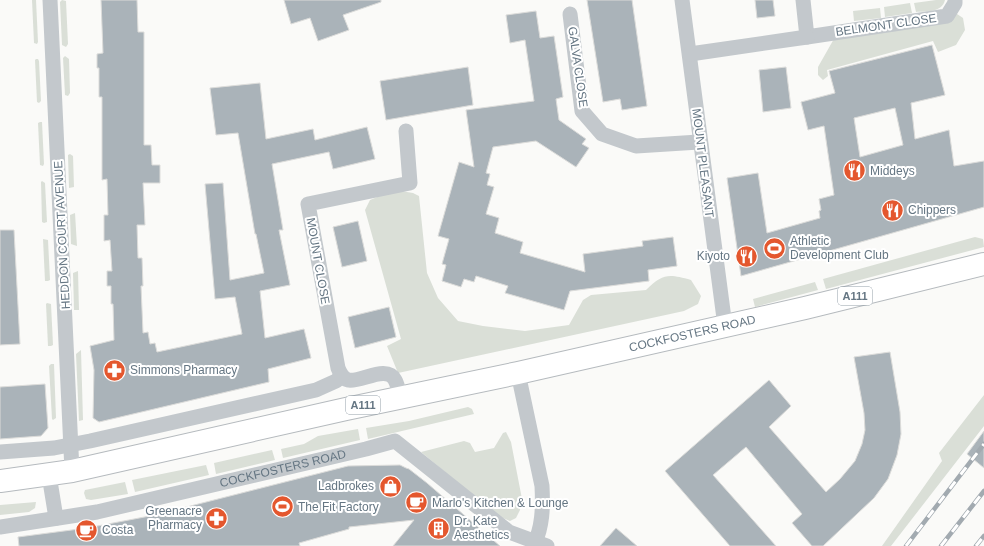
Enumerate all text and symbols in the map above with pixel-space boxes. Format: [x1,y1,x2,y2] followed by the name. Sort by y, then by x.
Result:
[835,11,937,39] street label: BELMONT CLOSE
[565,26,591,108] street label: GALVA CLOSE
[689,108,717,219] street label: MOUNT PLEASANT
[841,158,867,184] restaurant icon: Middeys
[51,160,73,310] street label: HEDDON COURT AVENUE
[870,164,915,178] place label: Middeys
[880,197,906,223] restaurant icon: Chippers
[908,203,956,217] place label: Chippers
[303,217,333,305] street label: MOUNT CLOSE
[790,234,889,262] place label: Athletic Development Club
[762,235,788,261] sports icon: Athletic Development Club
[733,243,759,269] restaurant icon: Kiyoto
[697,249,730,263] place label: Kiyoto
[838,287,872,305] road number: A111
[628,312,757,355] street label: COCKFOSTERS ROAD
[102,357,128,383] pharmacy icon: Simmons Pharmacy
[130,363,237,377] place label: Simmons Pharmacy
[346,396,380,414] road number: A111
[218,447,348,490] street label: COCKFOSTERS ROAD
[377,473,403,499] shop icon: Ladbrokes
[318,479,374,493] place label: Ladbrokes
[403,490,429,516] cafe icon: Marlo's Kitchen & Lounge
[270,494,296,520] sports icon: The Fit Factory
[432,496,569,510] place label: Marlo's Kitchen & Lounge
[298,500,379,514] place label: The Fit Factory
[145,504,202,532] place label: Greenacre Pharmacy
[204,505,230,531] pharmacy icon: Greenacre Pharmacy
[454,514,509,542] place label: Dr. Kate Aesthetics
[426,515,452,541] building icon: Dr. Kate Aesthetics
[74,517,100,543] cafe icon: Costa
[102,523,134,537] place label: Costa

